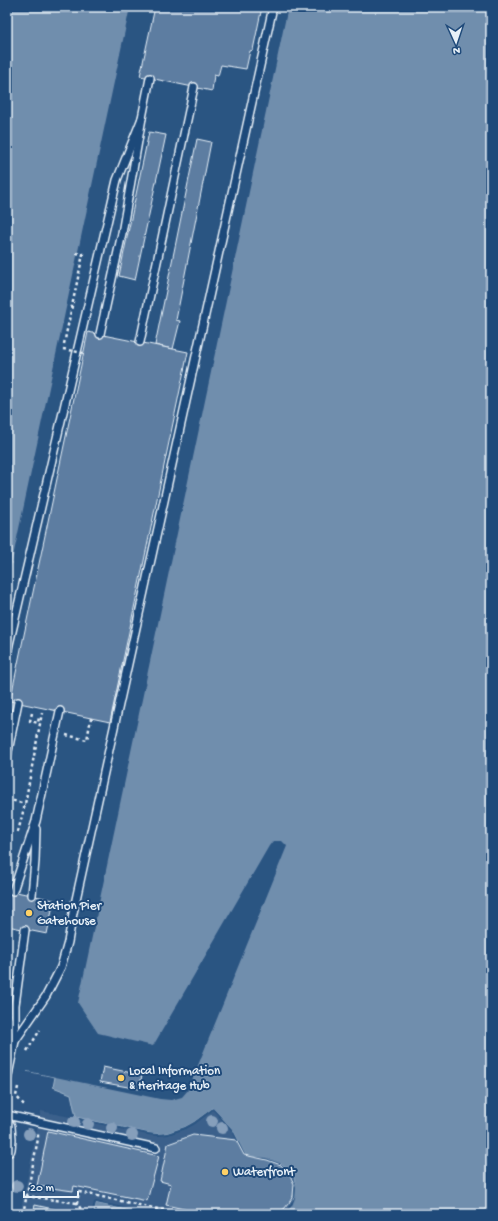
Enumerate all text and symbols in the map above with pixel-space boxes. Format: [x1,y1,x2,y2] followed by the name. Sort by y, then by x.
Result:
[436,22,476,62] north arrow
[453,44,460,56] text: N
[37,899,102,929] place label: Station Pier Gatehouse
[24,908,34,918] marker: Station Pier Gatehouse
[129,1064,221,1094] place label: Local Information & Heritage Hub
[116,1073,126,1083] marker: Local Information & Heritage Hub
[233,1165,296,1180] place label: Waterfront
[220,1167,230,1177] marker: Waterfront
[24,1173,78,1199] scale bar
[30,1182,55,1196] text: 20 m

